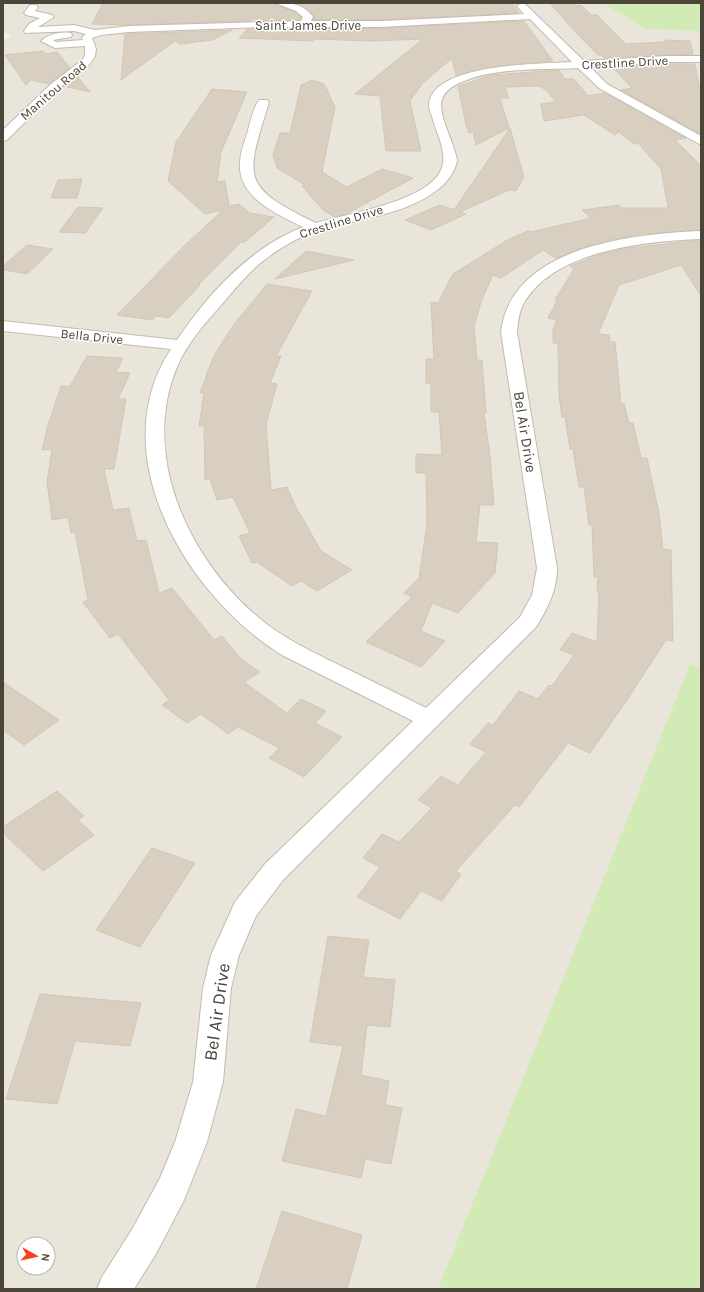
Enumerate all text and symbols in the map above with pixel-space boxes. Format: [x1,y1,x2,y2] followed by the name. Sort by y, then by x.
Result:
[255,18,361,33] street label: Saint James Drive
[581,53,669,72] street label: Crestline Drive
[17,58,89,123] street label: Manitou Road
[298,202,385,241] street label: Crestline Drive
[60,326,124,347] street label: Bella Drive
[510,390,540,474] street label: Bel Air Drive
[199,962,235,1062] street label: Bel Air Drive
[16,1236,56,1276] north arrow
[38,1253,52,1262] text: N

